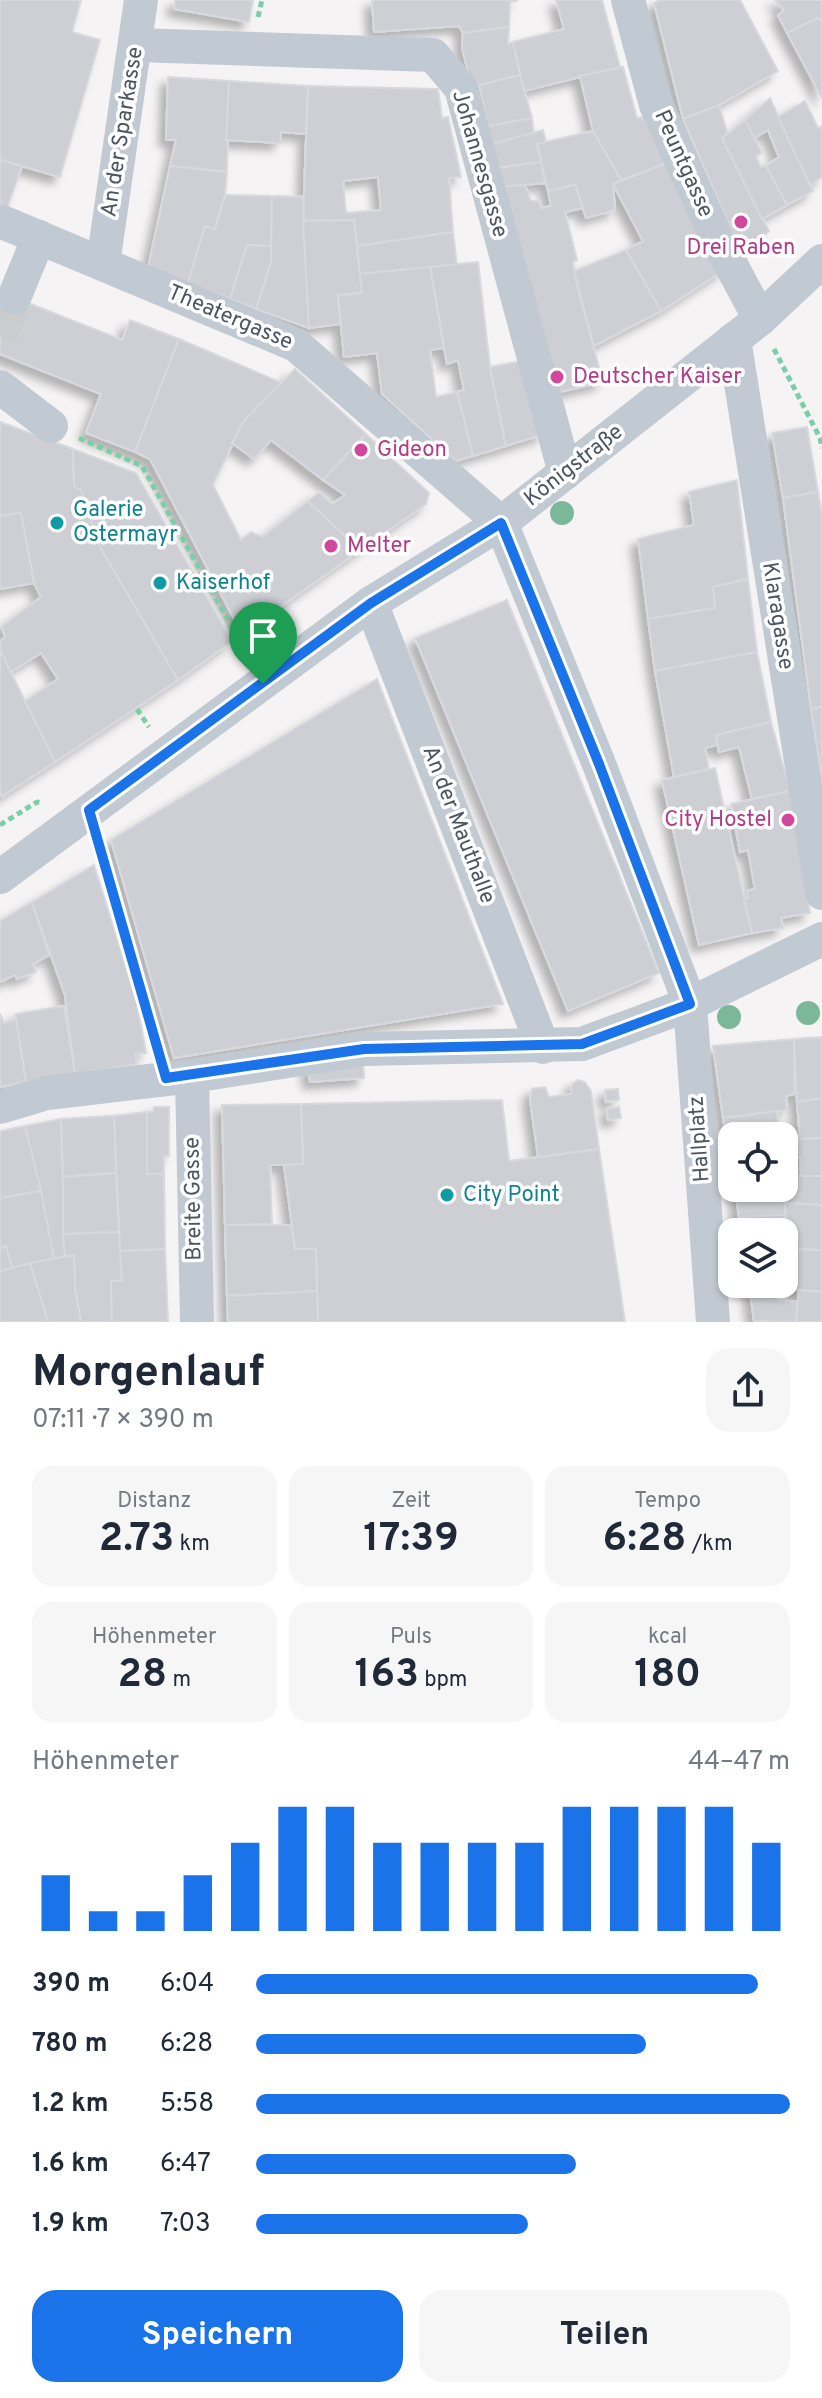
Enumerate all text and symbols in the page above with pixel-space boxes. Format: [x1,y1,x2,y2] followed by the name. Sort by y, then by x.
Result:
[96,45,150,219] street label: An der Sparkasse
[445,87,513,241] street label: Johannesgasse
[647,106,719,222] street label: Peuntgasse
[732,213,750,231] marker: Drei Raben
[687,235,795,262] place label: Drei Raben
[163,280,297,356] street label: Theatergasse
[573,364,742,391] place label: Deutscher Kaiser
[548,368,566,386] marker: Deutscher Kaiser
[519,419,629,513] street label: Königstraße
[377,437,447,464] place label: Gideon
[352,441,370,459] marker: Gideon
[73,497,178,549] place label: Galerie Ostermayr
[48,514,66,532] marker: Galerie Ostermayr
[347,533,411,560] place label: Melter
[322,537,340,555] marker: Melter
[755,560,799,672] street label: Klaragasse
[176,570,270,597] place label: Kaiserhof
[151,574,169,592] marker: Kaiserhof
[229,602,297,684] pin
[241,614,285,658] icon: arrive
[415,742,501,908] street label: An der Mauthalle
[664,807,772,834] place label: City Hostel
[779,811,797,829] marker: City Hostel
[684,1095,716,1183] street label: Hallplatz
[718,1122,798,1298] map controls
[718,1122,798,1202] button: locate
[179,1137,209,1261] street label: Breite Gasse
[463,1182,560,1209] place label: City Point
[438,1186,456,1204] marker: City Point
[718,1218,798,1298] button: layers
[32,1346,264,1402] text: Morgenlauf
[706,1348,790,1432] button: share
[32,1404,214,1437] text: 07:11 · 7 × 390 m
[117,1488,191,1515] text: Distanz
[391,1488,431,1515] text: Zeit
[634,1488,701,1515] text: Tempo
[99,1515,174,1565] text: 2.73
[363,1515,459,1565] text: 17:39
[603,1515,687,1565] text: 6:28
[174,1531,210,1558] text: km
[687,1531,733,1558] text: /km
[92,1624,217,1651] text: Höhenmeter
[390,1624,432,1651] text: Puls
[648,1624,687,1651] text: kcal
[118,1651,167,1701] text: 28
[355,1651,419,1701] text: 163
[634,1651,701,1701] text: 180
[167,1667,191,1694] text: m
[419,1667,467,1694] text: bpm
[32,1746,179,1779] text: Höhenmeter
[688,1746,790,1779] text: 44–47 m
[32,1968,110,2001] text: 390 m
[160,1968,214,2001] text: 6:04
[32,2028,108,2061] text: 780 m
[160,2028,213,2061] text: 6:28
[32,2088,109,2121] text: 1.2 km
[160,2088,214,2121] text: 5:58
[32,2148,109,2181] text: 1.6 km
[160,2148,211,2181] text: 6:47
[32,2208,109,2241] text: 1.9 km
[160,2208,211,2241] text: 7:03
[32,2290,403,2382] button: Speichern
[419,2290,790,2382] button: Teilen

